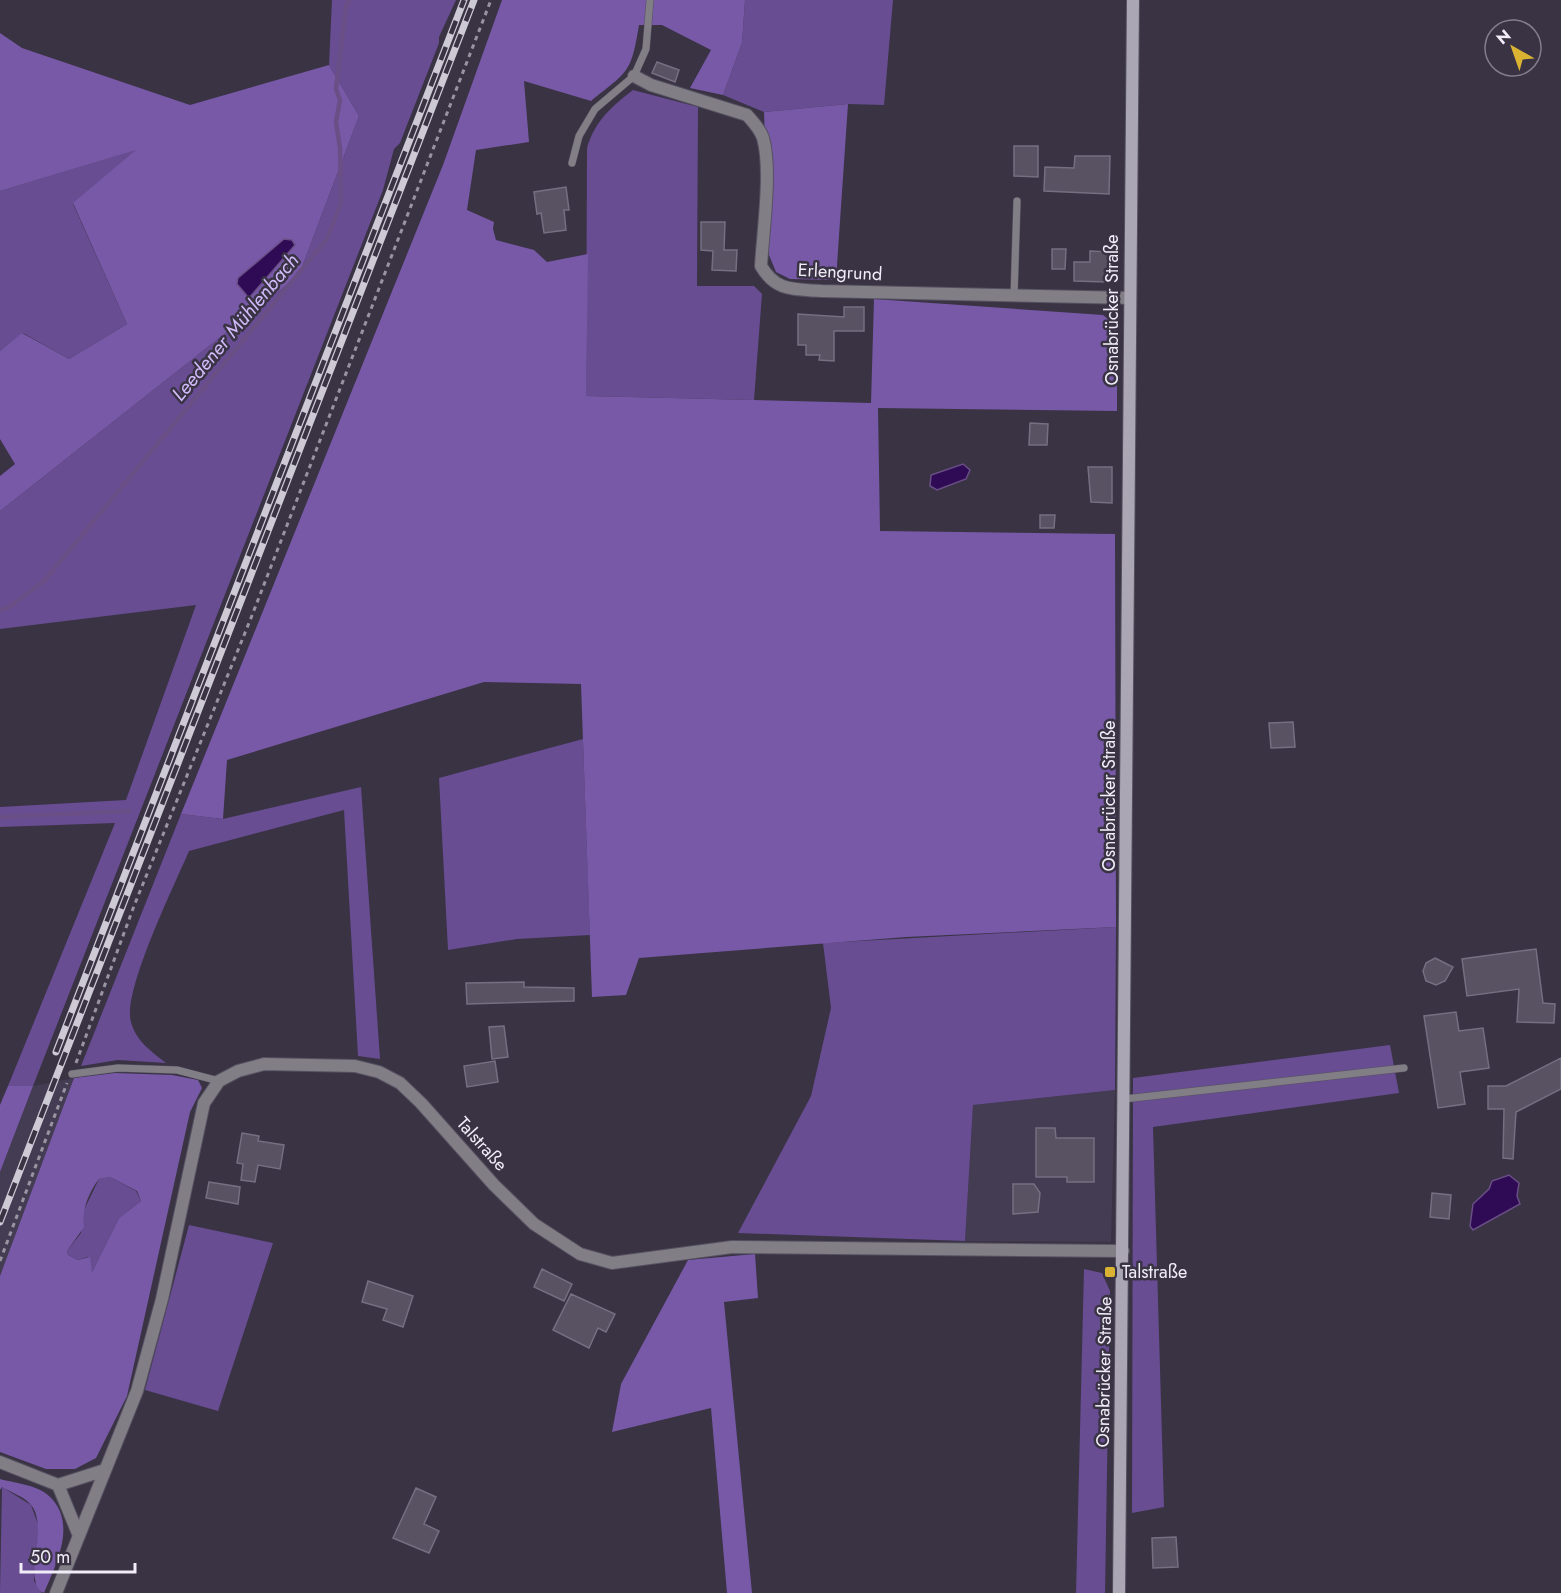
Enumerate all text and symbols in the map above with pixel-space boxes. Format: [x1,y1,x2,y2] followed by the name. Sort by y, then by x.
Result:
[1483,18,1543,78] north arrow
[1491,24,1516,50] text: N
[1099,234,1125,386] street label: Osnabrücker Straße
[165,247,306,407] water label: Leedener Mühlenbach
[797,257,883,287] street label: Erlengrund
[1096,720,1122,872] street label: Osnabrücker Straße
[451,1111,513,1177] street label: Talstraße
[1122,1259,1187,1285] place label: Talstraße
[1103,1265,1117,1279] marker: Talstraße
[1090,1296,1118,1448] street label: Osnabrücker Straße
[21,1536,135,1574] scale bar
[30,1544,70,1570] text: 50 m

